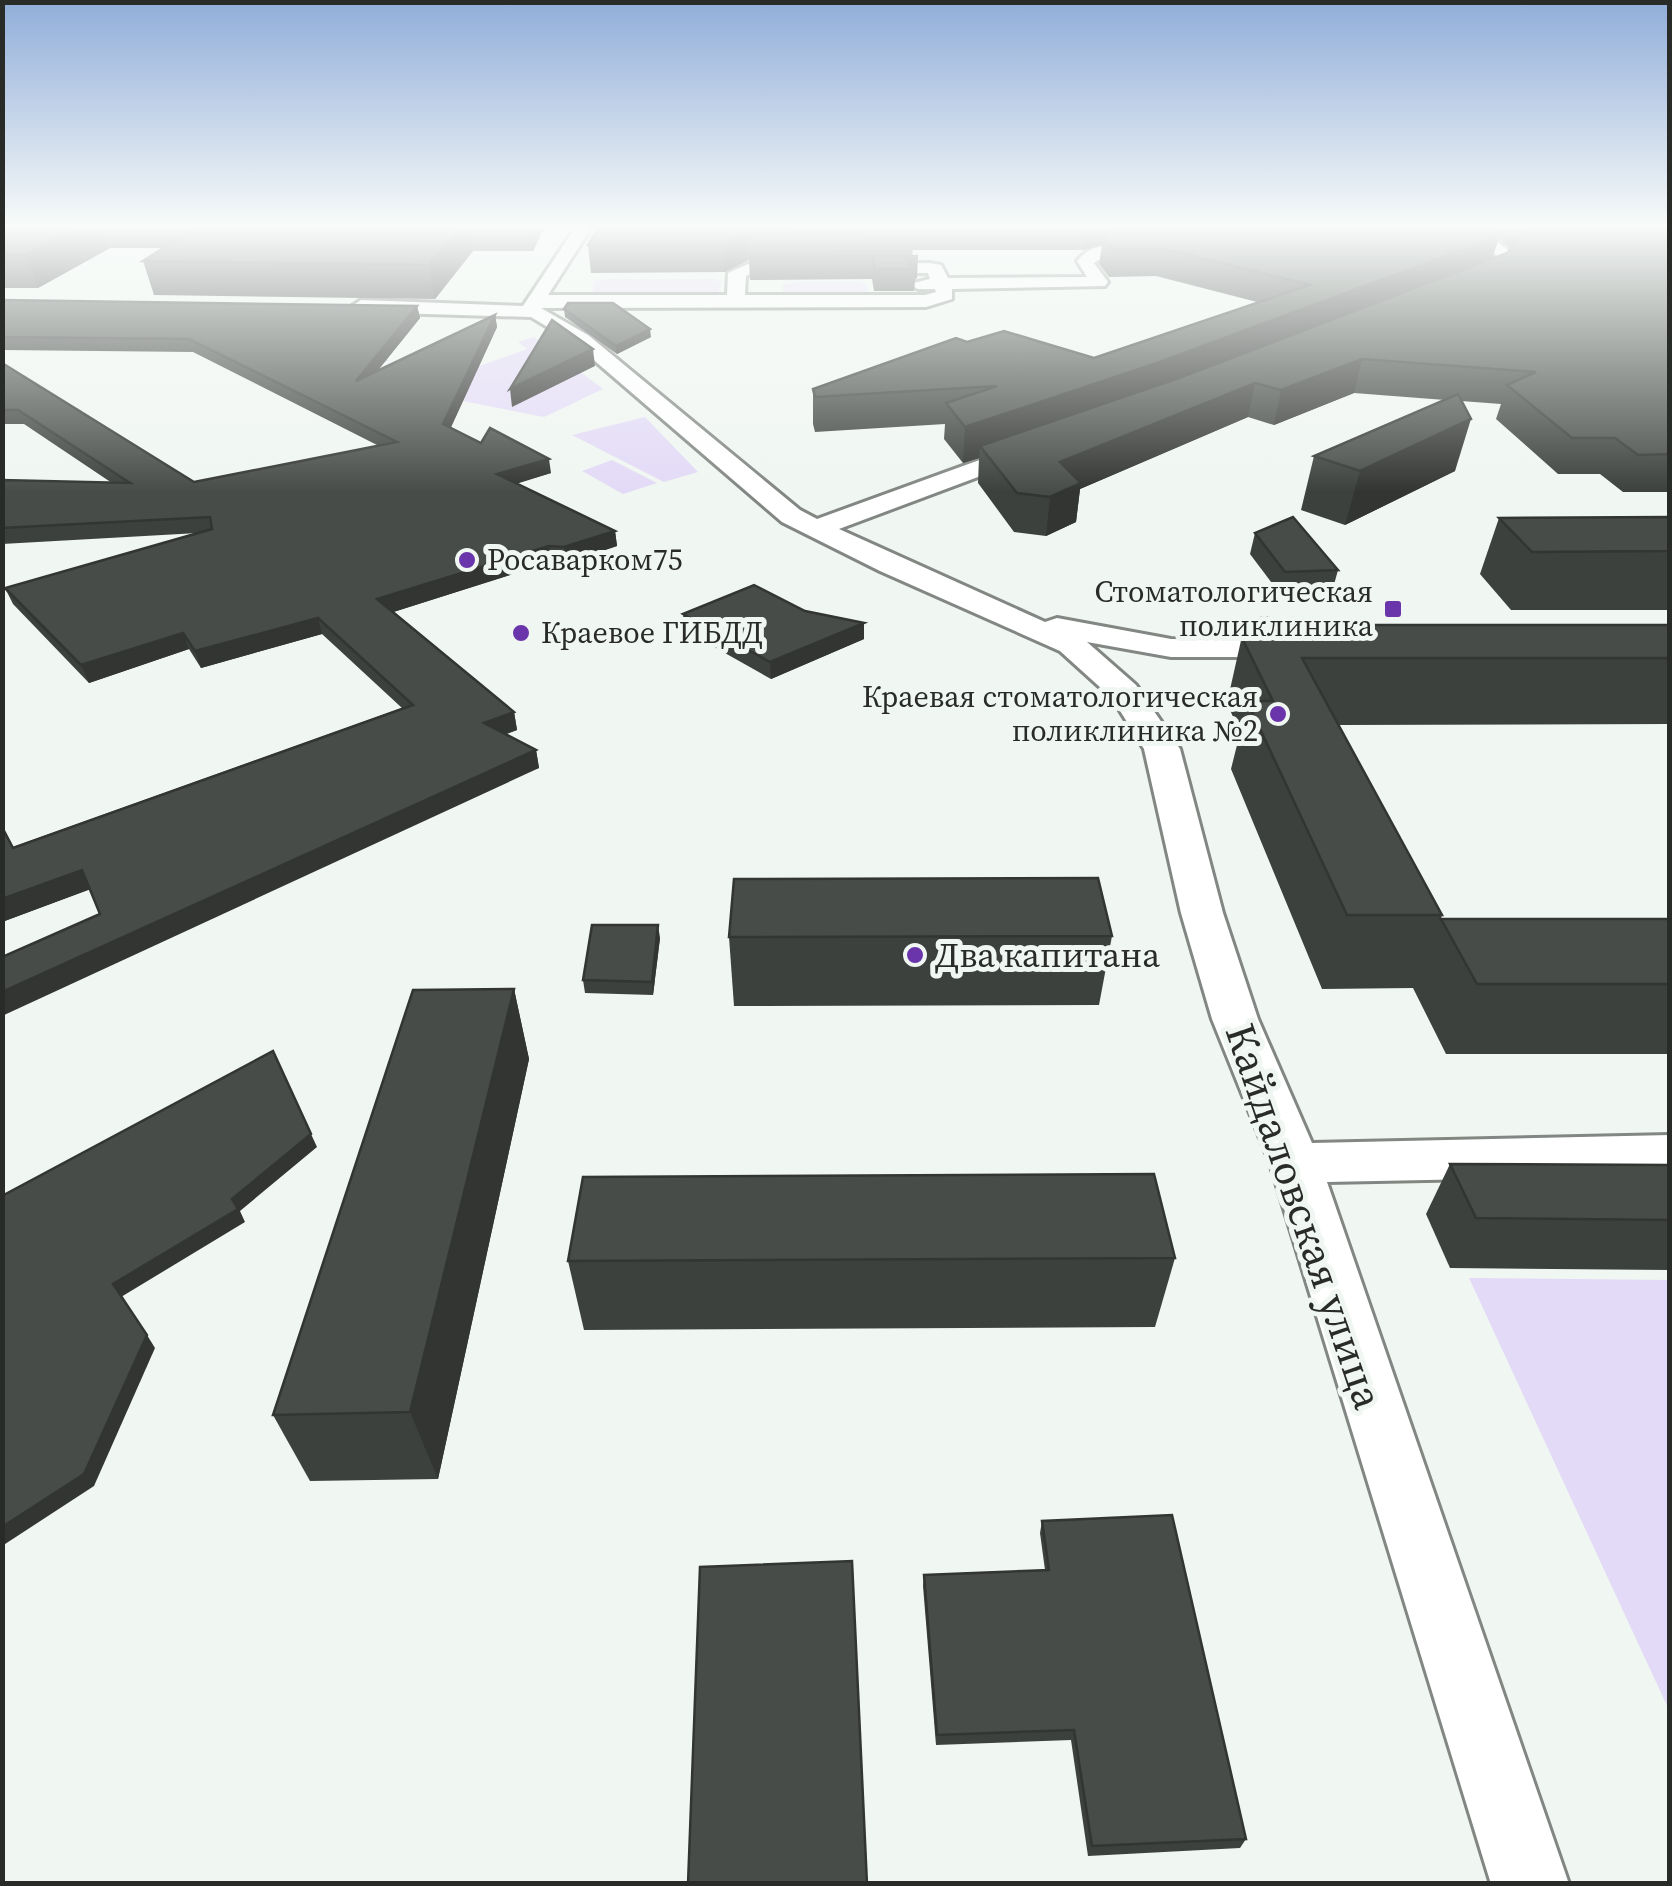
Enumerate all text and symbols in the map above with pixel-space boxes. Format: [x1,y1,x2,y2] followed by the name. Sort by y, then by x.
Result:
[487,539,683,580] place label: Росаварком75
[456,549,478,571] marker: Росаварком75
[1094,571,1374,646] place label: Стоматологическая поликлиника
[1382,598,1404,620] marker: Стоматологическая поликлиника
[541,612,763,653] place label: Краевое ГИБДД
[510,622,532,644] marker: Краевое ГИБДД
[862,676,1258,751] place label: Краевая стоматологическая поликлиника №2
[1267,703,1289,725] marker: Краевая стоматологическая поликлиника №2
[935,931,1160,979] place label: Два капитана
[904,944,926,966] marker: Два капитана
[1212,1016,1398,1417] street label: Кайдаловская улица

